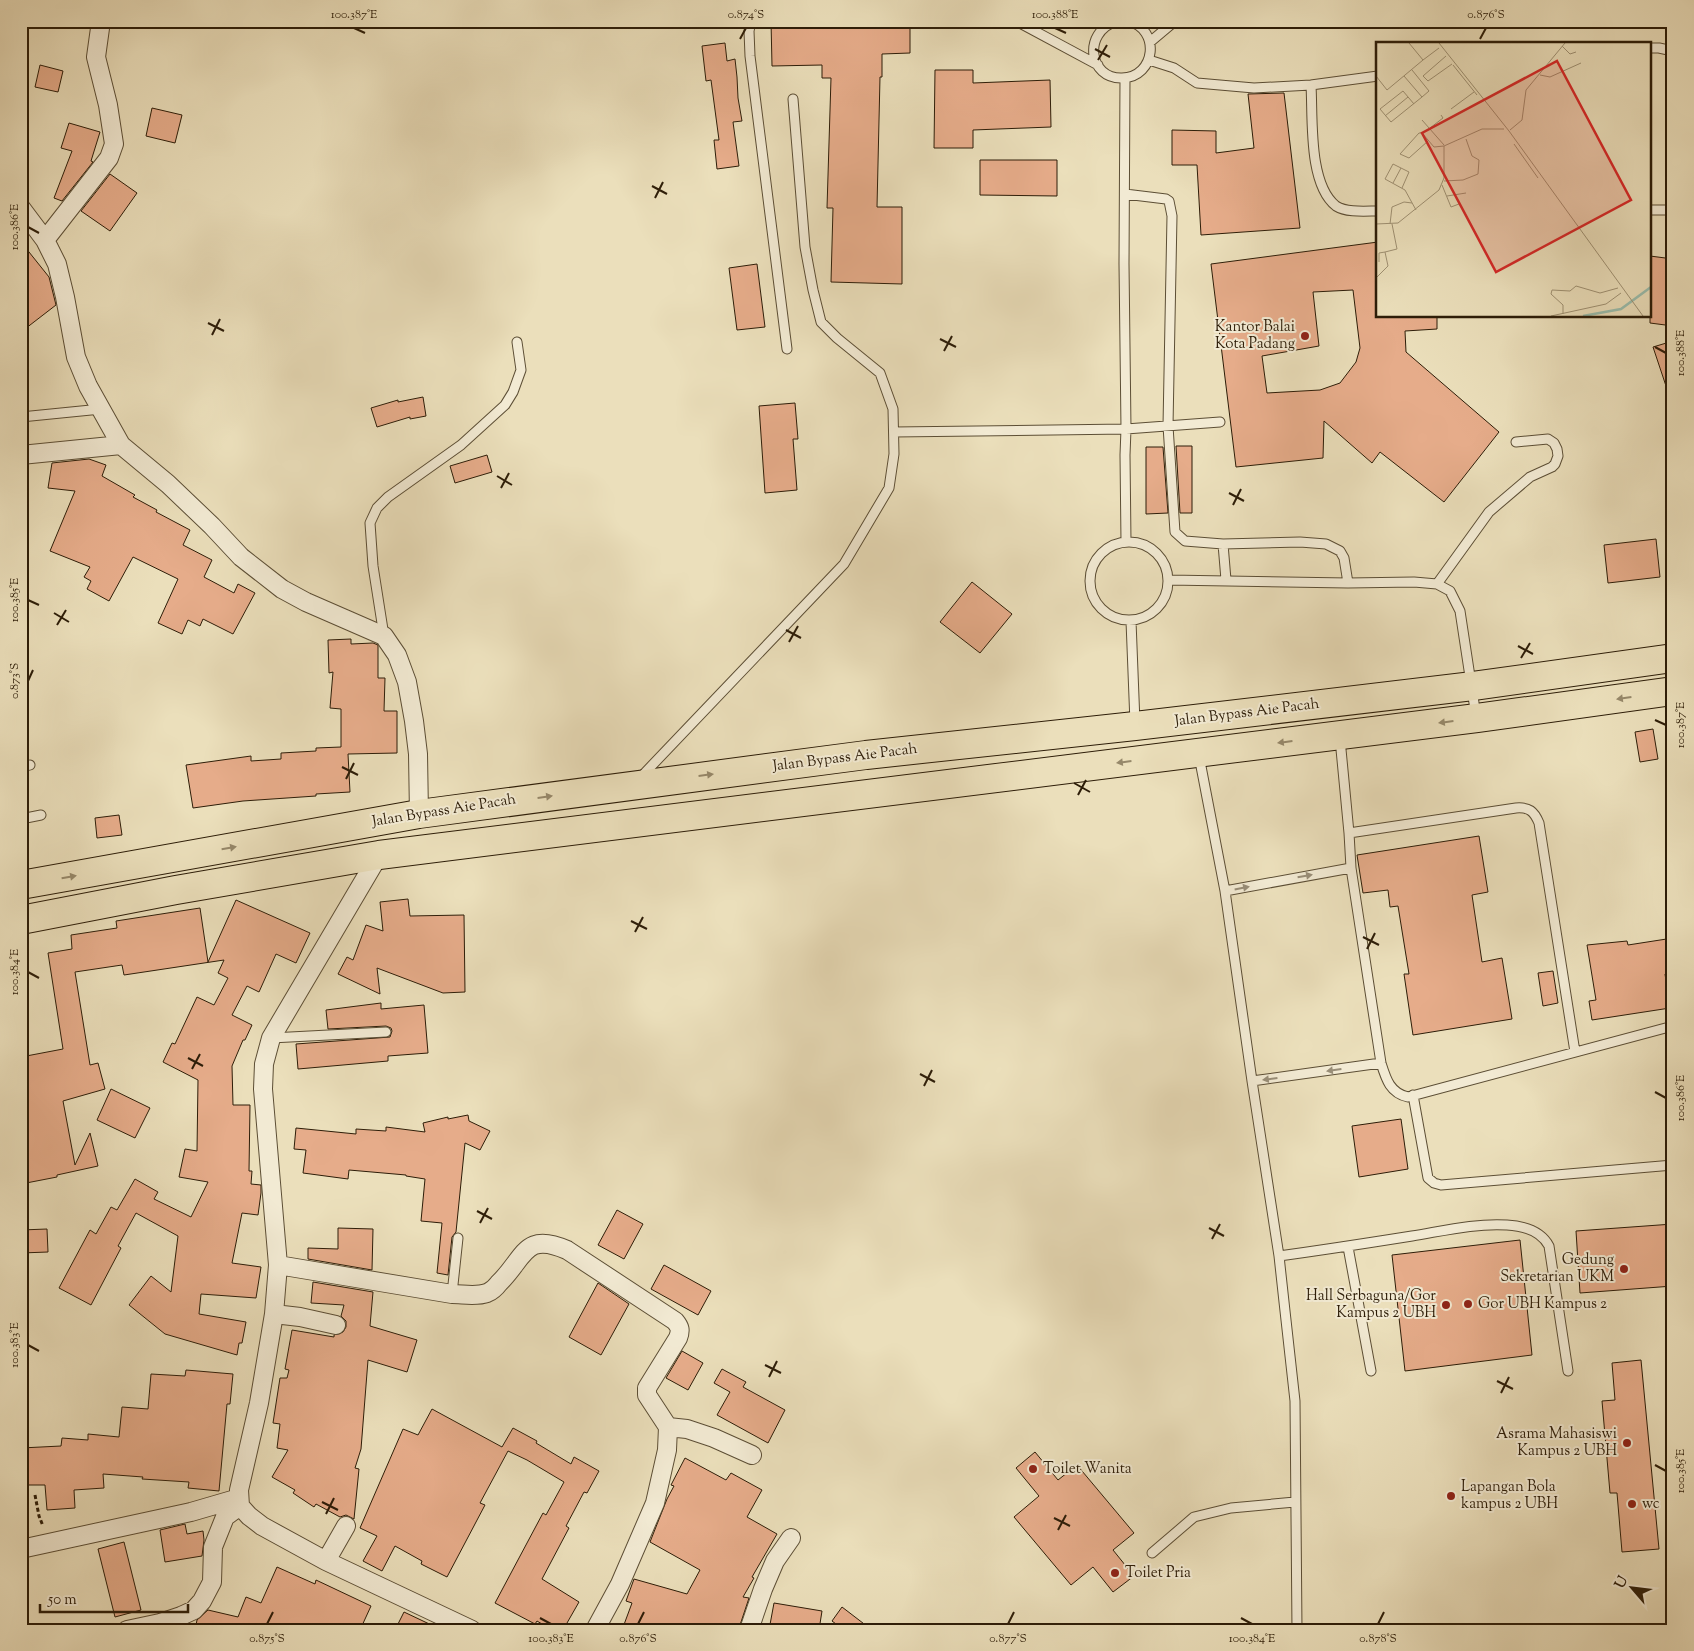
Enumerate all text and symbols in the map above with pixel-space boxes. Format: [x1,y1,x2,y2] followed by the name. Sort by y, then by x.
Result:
[331,6,378,24] text: 100.387°E
[728,6,764,24] text: 0.874°S
[1032,6,1079,24] text: 100.388°E
[1467,6,1505,24] text: 0.876°S
[1376,42,1652,318] inset map
[6,203,24,250] text: 100.386°E
[1215,317,1295,355] place label: Kantor Balai Kota Padang
[1672,329,1690,376] text: 100.388°E
[1299,330,1311,342] marker: Kantor Balai Kota Padang
[6,577,24,622] text: 100.385°E
[6,663,24,699] text: 0.873°S
[1172,694,1321,732] street label: Jalan Bypass Aie Pacah
[1616,694,1632,702] one-way arrow
[1672,701,1690,748] text: 100.387°E
[1438,718,1454,726] one-way arrow
[1277,738,1293,746] one-way arrow
[770,739,919,777] street label: Jalan Bypass Aie Pacah
[1115,758,1131,766] one-way arrow
[698,771,714,779] one-way arrow
[369,789,518,833] street label: Jalan Bypass Aie Pacah
[537,792,553,800] one-way arrow
[221,843,237,851] one-way arrow
[62,872,78,880] one-way arrow
[1297,872,1313,880] one-way arrow
[1235,883,1251,891] one-way arrow
[6,948,24,995] text: 100.384°E
[1326,1066,1342,1074] one-way arrow
[1672,1074,1690,1121] text: 100.386°E
[1261,1075,1277,1083] one-way arrow
[1500,1250,1614,1288] place label: Gedung Sekretarian UKM
[1618,1263,1630,1275] marker: Gedung Sekretarian UKM
[1306,1286,1436,1324] place label: Hall Serbaguna/Gor Kampus 2 UBH
[1478,1294,1607,1315] place label: Gor UBH Kampus 2
[1462,1298,1474,1310] marker: Gor UBH Kampus 2
[1440,1299,1452,1311] marker: Hall Serbaguna/Gor Kampus 2 UBH
[6,1322,24,1368] text: 100.383°E
[1496,1424,1617,1462] place label: Asrama Mahasiswi Kampus 2 UBH
[1621,1437,1633,1449] marker: Asrama Mahasiswi Kampus 2 UBH
[1672,1448,1690,1493] text: 100.385°E
[1043,1459,1132,1480] place label: Toilet Wanita
[1027,1463,1039,1475] marker: Toilet Wanita
[1461,1477,1558,1515] place label: Lapangan Bola kampus 2 UBH
[1445,1490,1457,1502] marker: Lapangan Bola kampus 2 UBH
[1642,1494,1660,1515] place label: wc
[1626,1498,1638,1510] marker: wc
[1125,1563,1191,1584] place label: Toilet Pria
[1606,1564,1656,1614] north arrow
[1109,1567,1121,1579] marker: Toilet Pria
[1611,1573,1634,1593] text: U
[40,1581,188,1613] scale bar
[47,1590,77,1611] text: 50 m
[249,1630,285,1648] text: 0.875°S
[528,1630,574,1648] text: 100.383°E
[619,1630,657,1648] text: 0.876°S
[989,1630,1027,1648] text: 0.877°S
[1229,1630,1276,1648] text: 100.384°E
[1359,1630,1397,1648] text: 0.878°S

